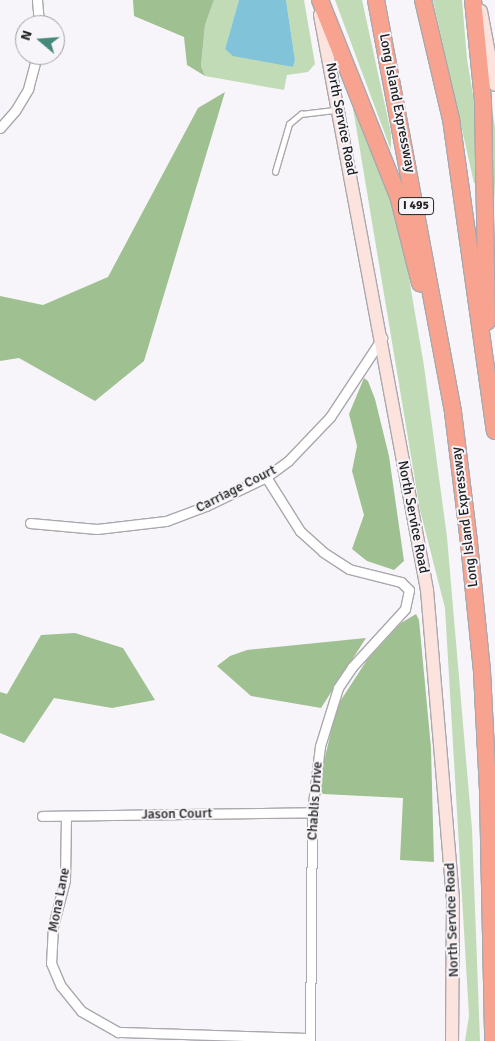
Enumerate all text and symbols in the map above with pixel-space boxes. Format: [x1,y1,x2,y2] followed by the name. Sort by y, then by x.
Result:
[15,15,65,65] north arrow
[17,28,36,43] text: N
[375,32,419,174] street label: Long Island Expressway
[322,61,360,177] street label: North Service Road
[397,197,435,216] road number: I 495
[448,446,482,588] street label: Long Island Expressway
[394,459,432,575] street label: North Service Road
[193,462,279,516] street label: Carriage Court
[304,761,326,841] street label: Chablis Drive
[141,805,213,823] street label: Jason Court
[442,862,462,978] street label: North Service Road
[45,866,73,934] street label: Mona Lane

